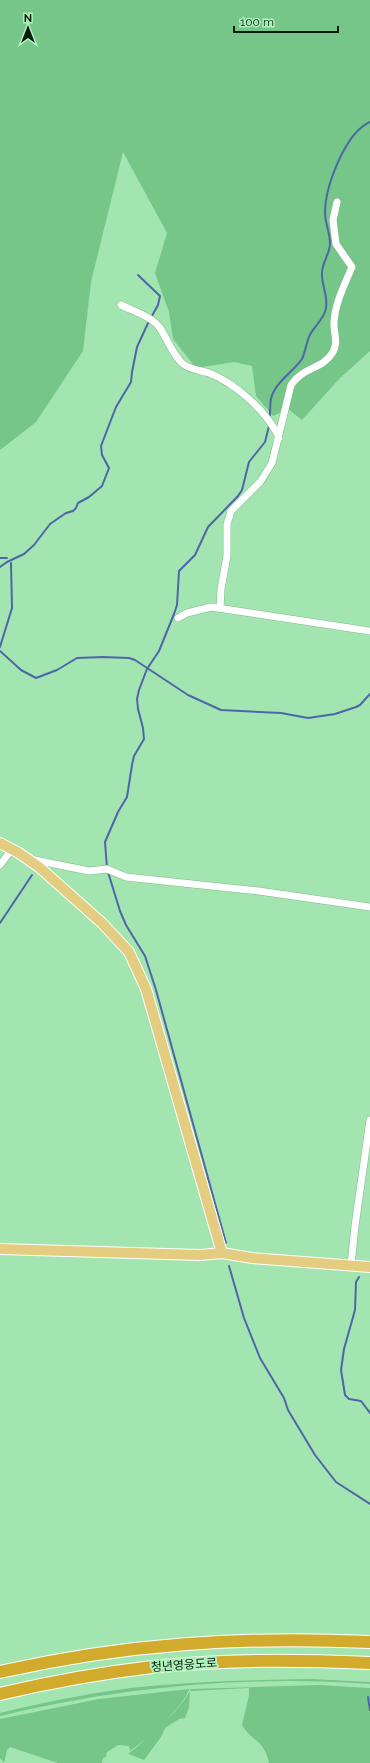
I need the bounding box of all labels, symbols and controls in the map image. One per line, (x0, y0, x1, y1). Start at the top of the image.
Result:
north arrow (8, 8, 48, 48)
scale bar (234, 8, 338, 34)
text: N (24, 12, 32, 25)
text: 100 m (240, 15, 274, 29)
street label: 청년영웅도로 (150, 1656, 218, 1674)

